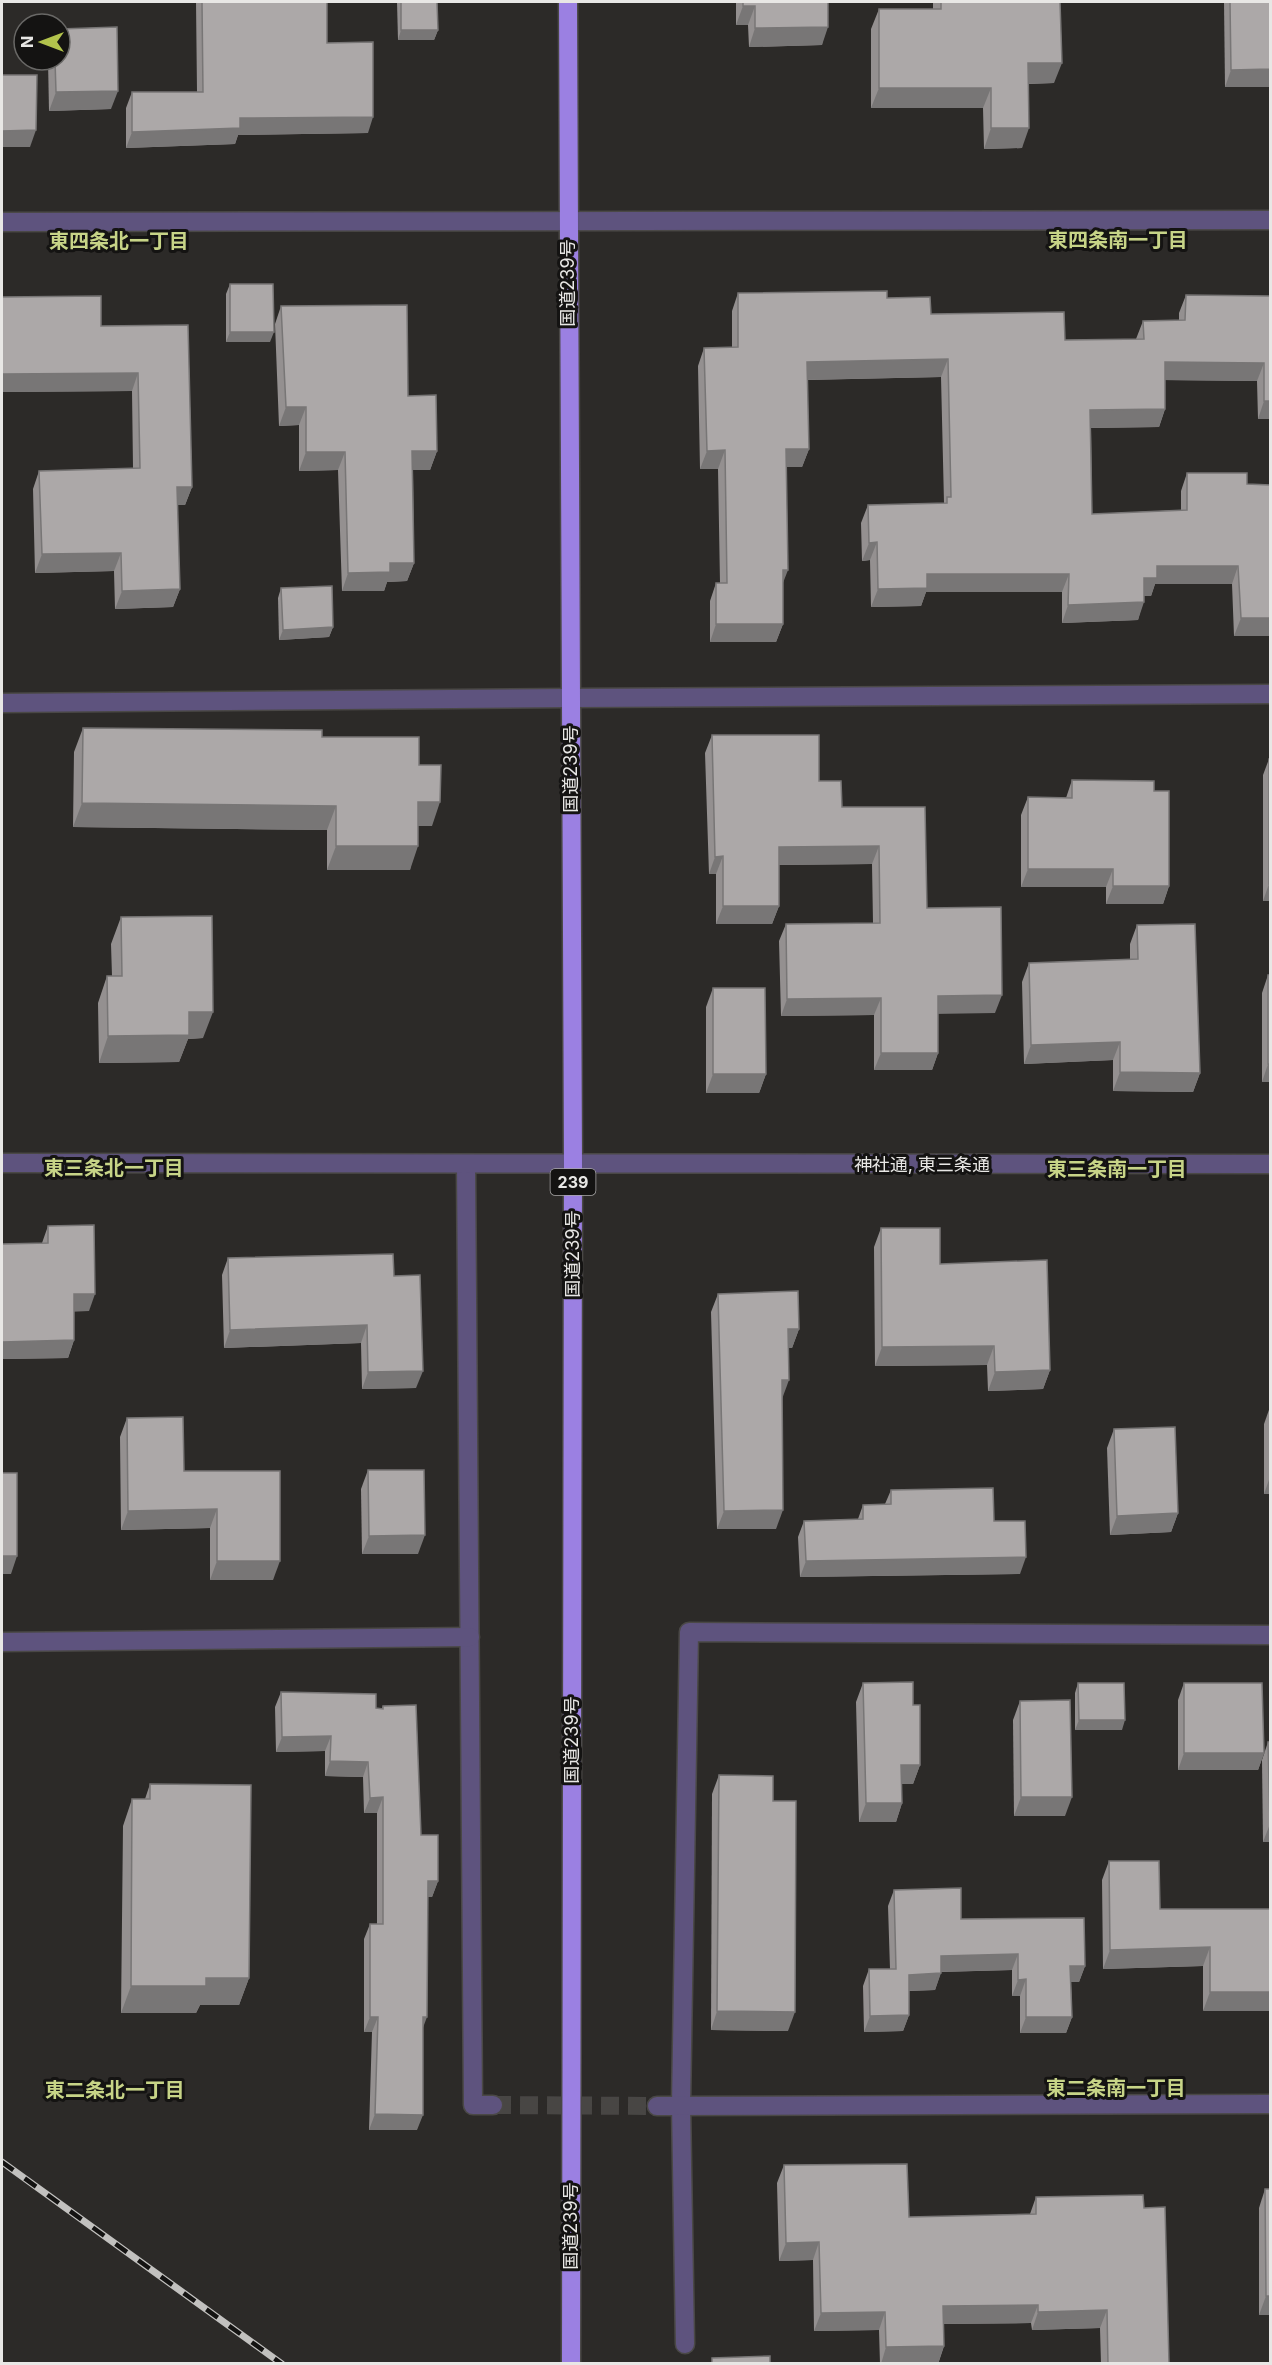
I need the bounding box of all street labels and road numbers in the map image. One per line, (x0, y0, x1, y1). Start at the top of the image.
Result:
street label: 国道239号 (557, 239, 578, 327)
street label: 国道239号 (560, 725, 581, 813)
street label: 神社通, 東三条通 (854, 1154, 990, 1175)
road number: 239 (550, 1169, 596, 1195)
street label: 国道239号 (562, 1210, 583, 1298)
street label: 国道239号 (561, 1696, 582, 1784)
street label: 国道239号 (560, 2182, 581, 2270)

